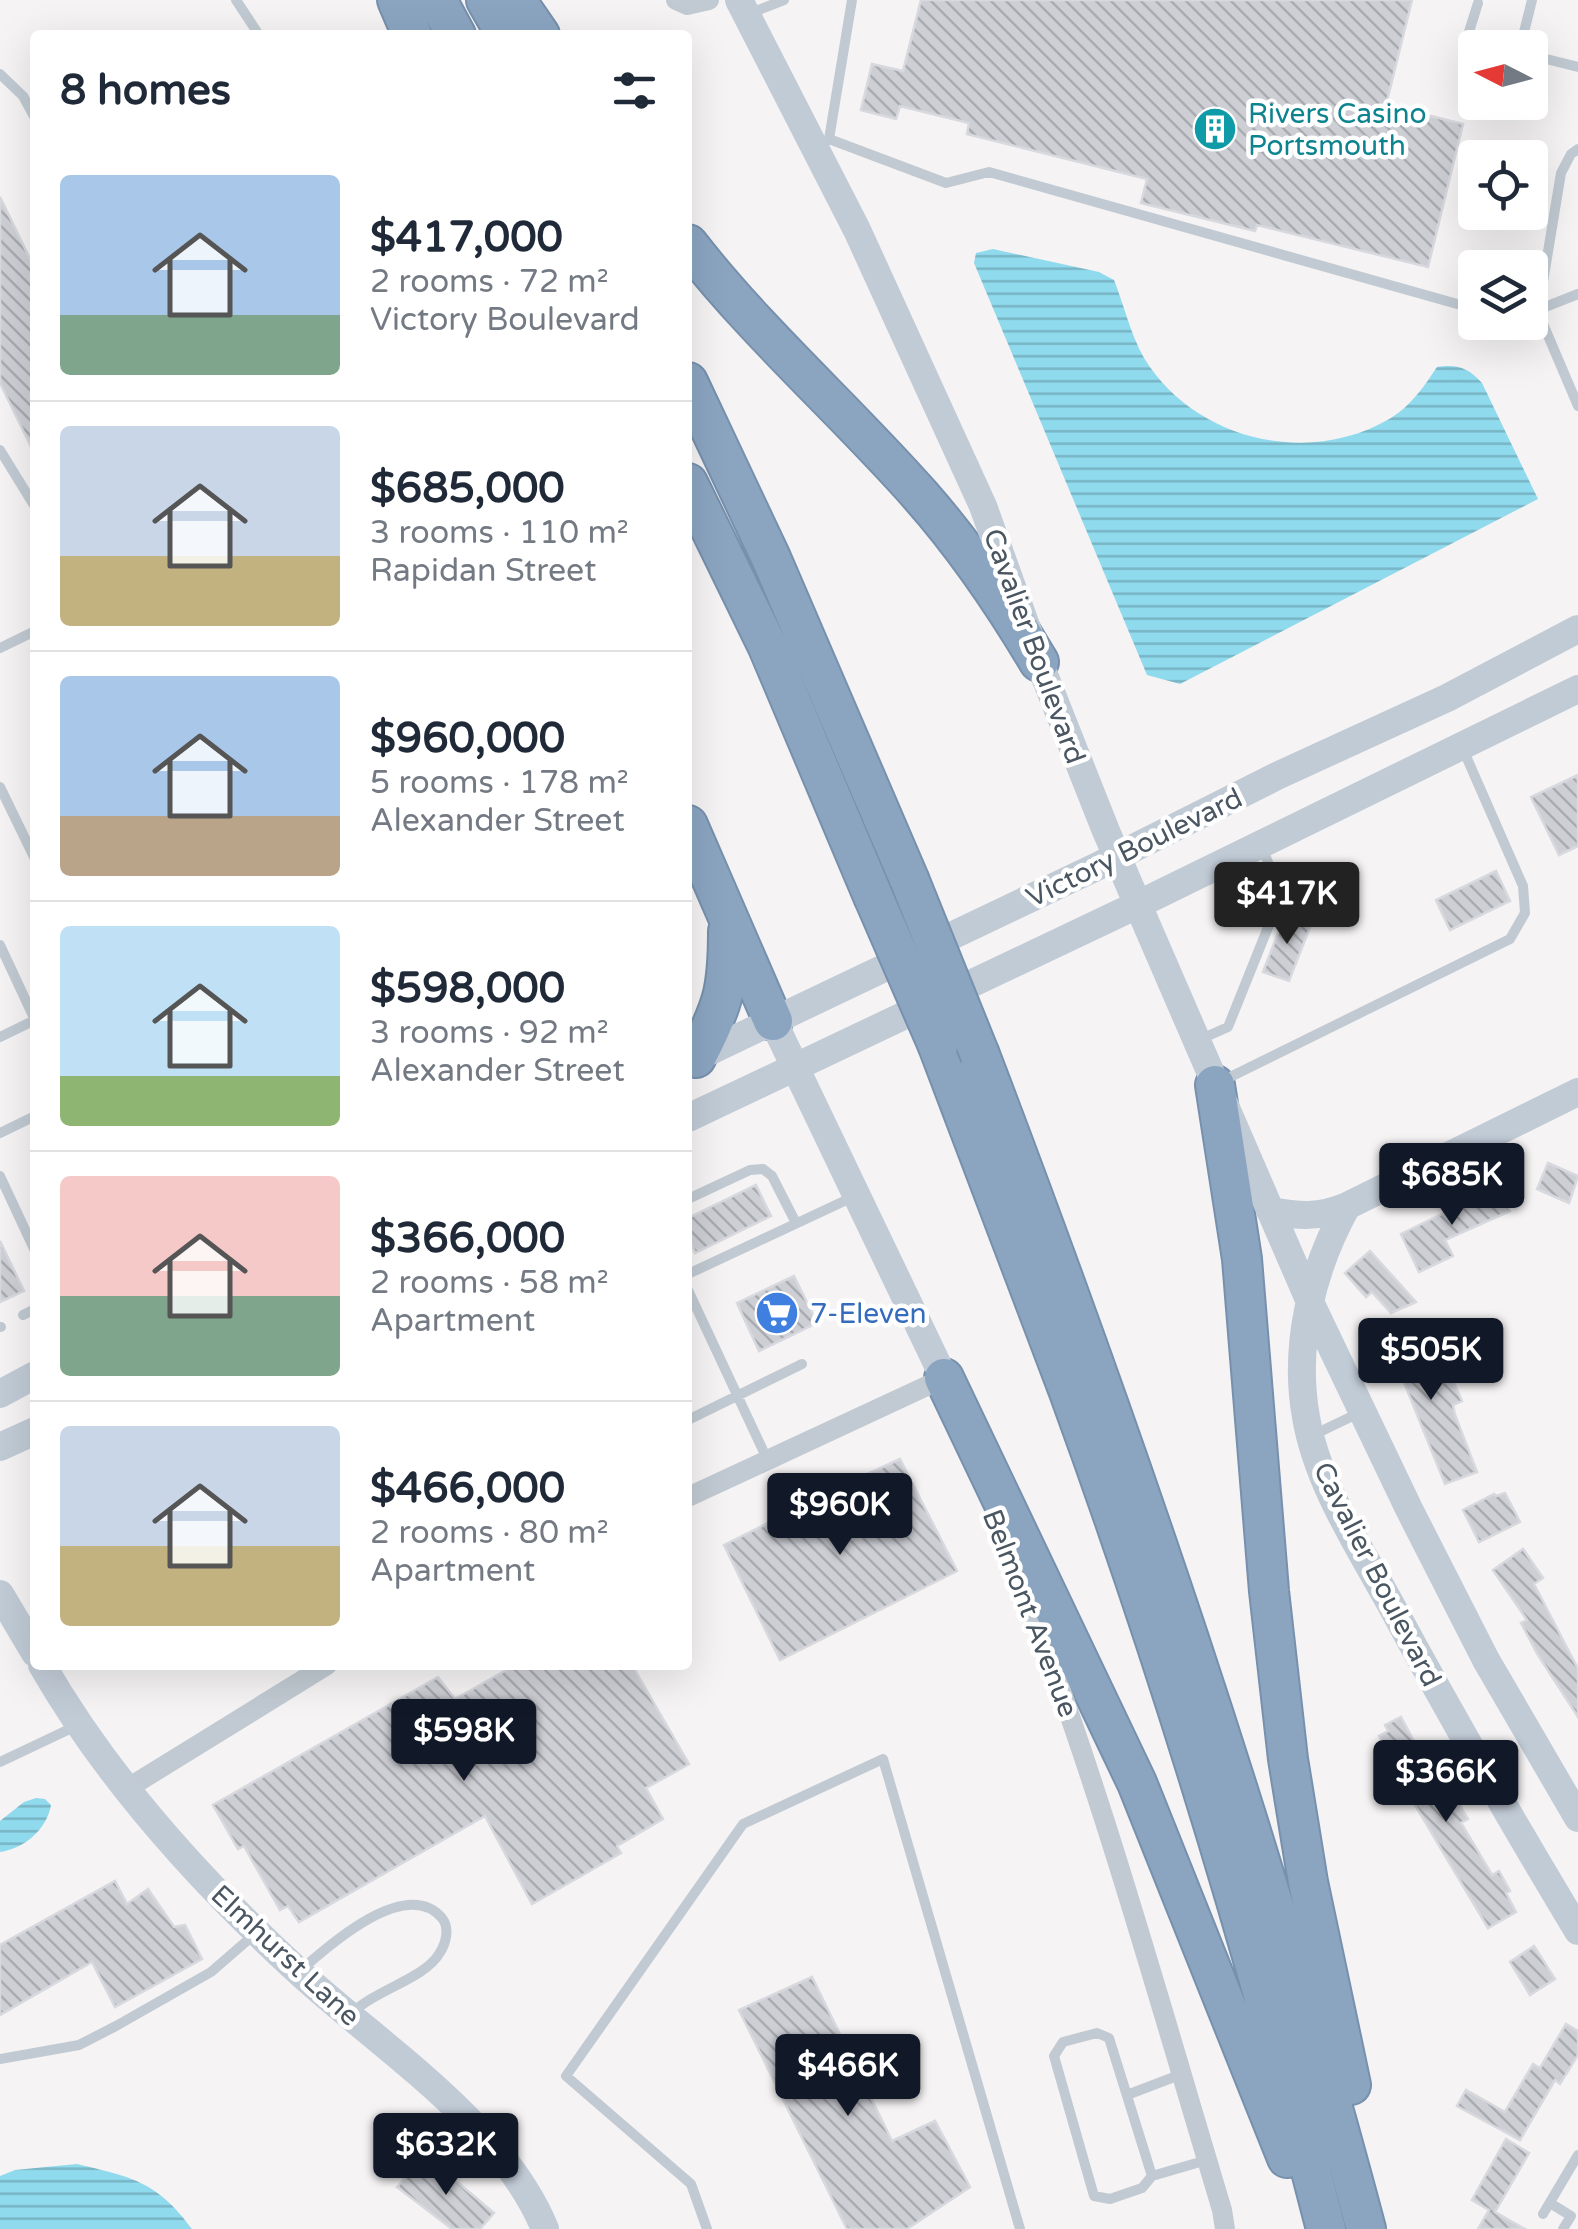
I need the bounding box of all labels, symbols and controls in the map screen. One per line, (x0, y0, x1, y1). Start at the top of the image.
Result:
north arrow (1458, 30, 1548, 120)
map controls (1458, 30, 1548, 340)
icon: filters (607, 63, 662, 118)
text: 8 homes (60, 65, 231, 116)
place label: Rivers Casino Portsmouth (1248, 97, 1427, 163)
building icon: Rivers Casino Portsmouth (1192, 106, 1238, 152)
button: locate (1458, 140, 1548, 230)
text: $417,000 (370, 212, 563, 263)
icon: home (140, 215, 260, 335)
button: layers (1458, 250, 1548, 340)
text: 2 rooms · 72 m² (370, 263, 609, 301)
text: Victory Boulevard (370, 301, 640, 339)
text: $685,000 (370, 463, 565, 514)
icon: home (140, 466, 260, 586)
text: 3 rooms · 110 m² (370, 514, 629, 552)
street label: Cavalier Boulevard (976, 524, 1092, 768)
text: Rapidan Street (370, 552, 596, 590)
text: $960,000 (370, 713, 565, 764)
icon: home (140, 716, 260, 836)
text: 5 rooms · 178 m² (370, 764, 629, 802)
street label: Victory Boulevard (1021, 781, 1248, 915)
text: Alexander Street (370, 802, 625, 840)
pin: $417K (1217, 862, 1357, 947)
text: $417K (1236, 875, 1338, 913)
text: $598,000 (370, 963, 565, 1014)
icon: home (140, 966, 260, 1086)
text: 3 rooms · 92 m² (370, 1014, 609, 1052)
text: Alexander Street (370, 1052, 625, 1090)
pin: $685K (1382, 1143, 1522, 1228)
text: $685K (1401, 1156, 1503, 1194)
text: $366,000 (370, 1213, 565, 1264)
icon: home (140, 1216, 260, 1336)
text: 2 rooms · 58 m² (370, 1264, 609, 1302)
supermarket icon: 7-Eleven (754, 1290, 800, 1336)
place label: 7-Eleven (810, 1297, 927, 1331)
text: Apartment (370, 1302, 535, 1340)
pin: $505K (1361, 1318, 1501, 1403)
text: $505K (1380, 1331, 1482, 1369)
street label: Cavalier Boulevard (1306, 1456, 1448, 1692)
text: $466,000 (370, 1463, 565, 1514)
icon: home (140, 1466, 260, 1586)
pin: $960K (770, 1473, 910, 1558)
text: $960K (789, 1486, 891, 1524)
street label: Belmont Avenue (975, 1505, 1085, 1722)
text: 2 rooms · 80 m² (370, 1514, 609, 1552)
text: Apartment (370, 1552, 535, 1590)
pin: $598K (394, 1699, 534, 1784)
text: $598K (413, 1712, 515, 1750)
pin: $366K (1376, 1740, 1516, 1825)
text: $366K (1395, 1753, 1497, 1791)
street label: Elmhurst Lane (204, 1878, 367, 2033)
pin: $466K (778, 2034, 918, 2119)
text: $466K (797, 2047, 899, 2085)
pin: $632K (376, 2113, 516, 2198)
text: $632K (395, 2126, 497, 2164)

